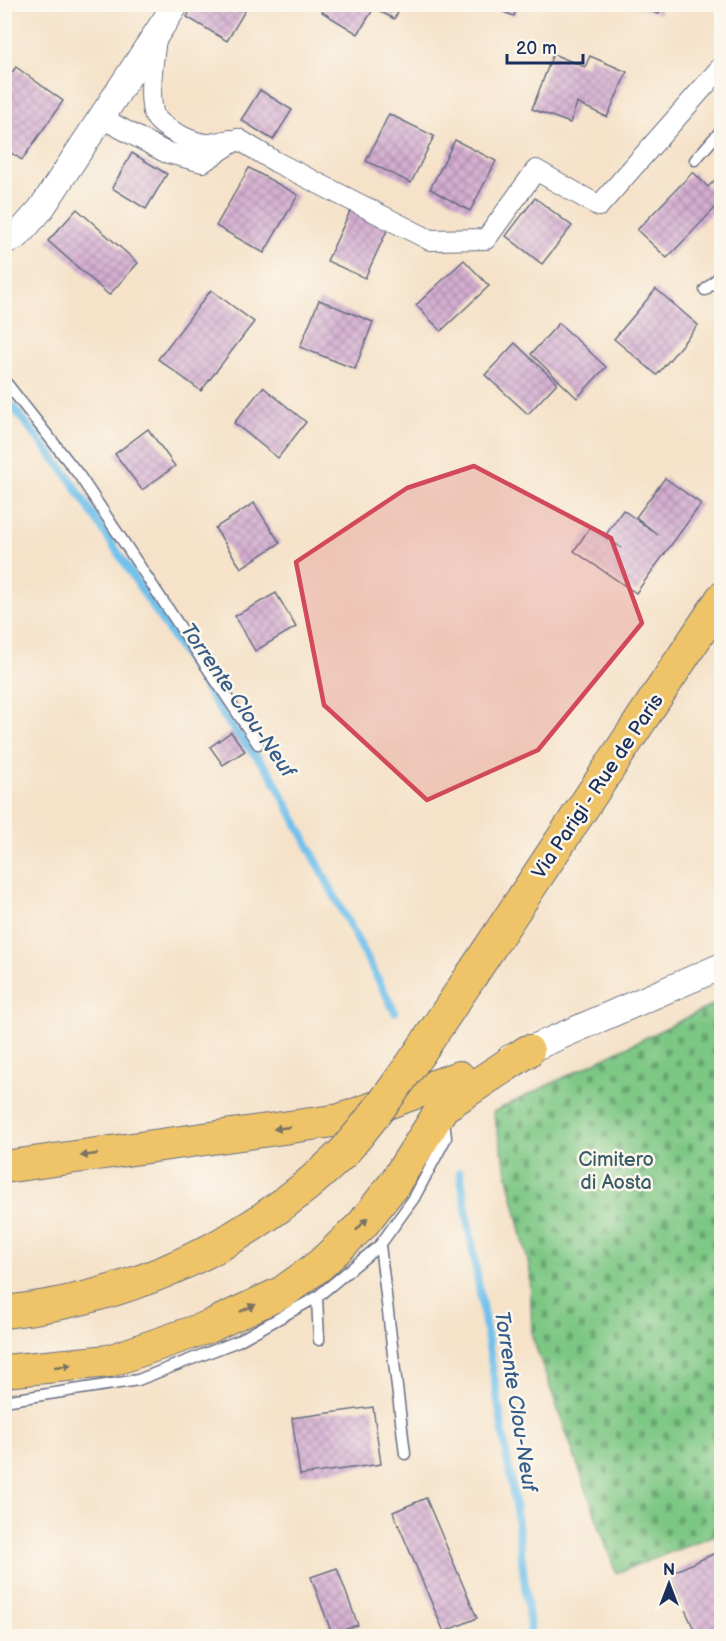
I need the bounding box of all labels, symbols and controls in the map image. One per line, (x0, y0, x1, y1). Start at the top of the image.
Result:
scale bar (507, 27, 584, 65)
text: 20 m (516, 38, 557, 59)
water label: Torrente Clou-Neuf (175, 618, 302, 784)
street label: Via Parigi - Rue de Paris (527, 690, 669, 884)
one-way arrow (273, 1123, 292, 1132)
park label: Cimitero di Aosta (578, 1148, 654, 1195)
one-way arrow (79, 1151, 98, 1160)
one-way arrow (355, 1217, 368, 1232)
one-way arrow (239, 1304, 256, 1313)
water label: Torrente Clou-Neuf (489, 1309, 543, 1496)
one-way arrow (53, 1361, 72, 1371)
north arrow (639, 1554, 699, 1614)
text: N (663, 1561, 675, 1580)

